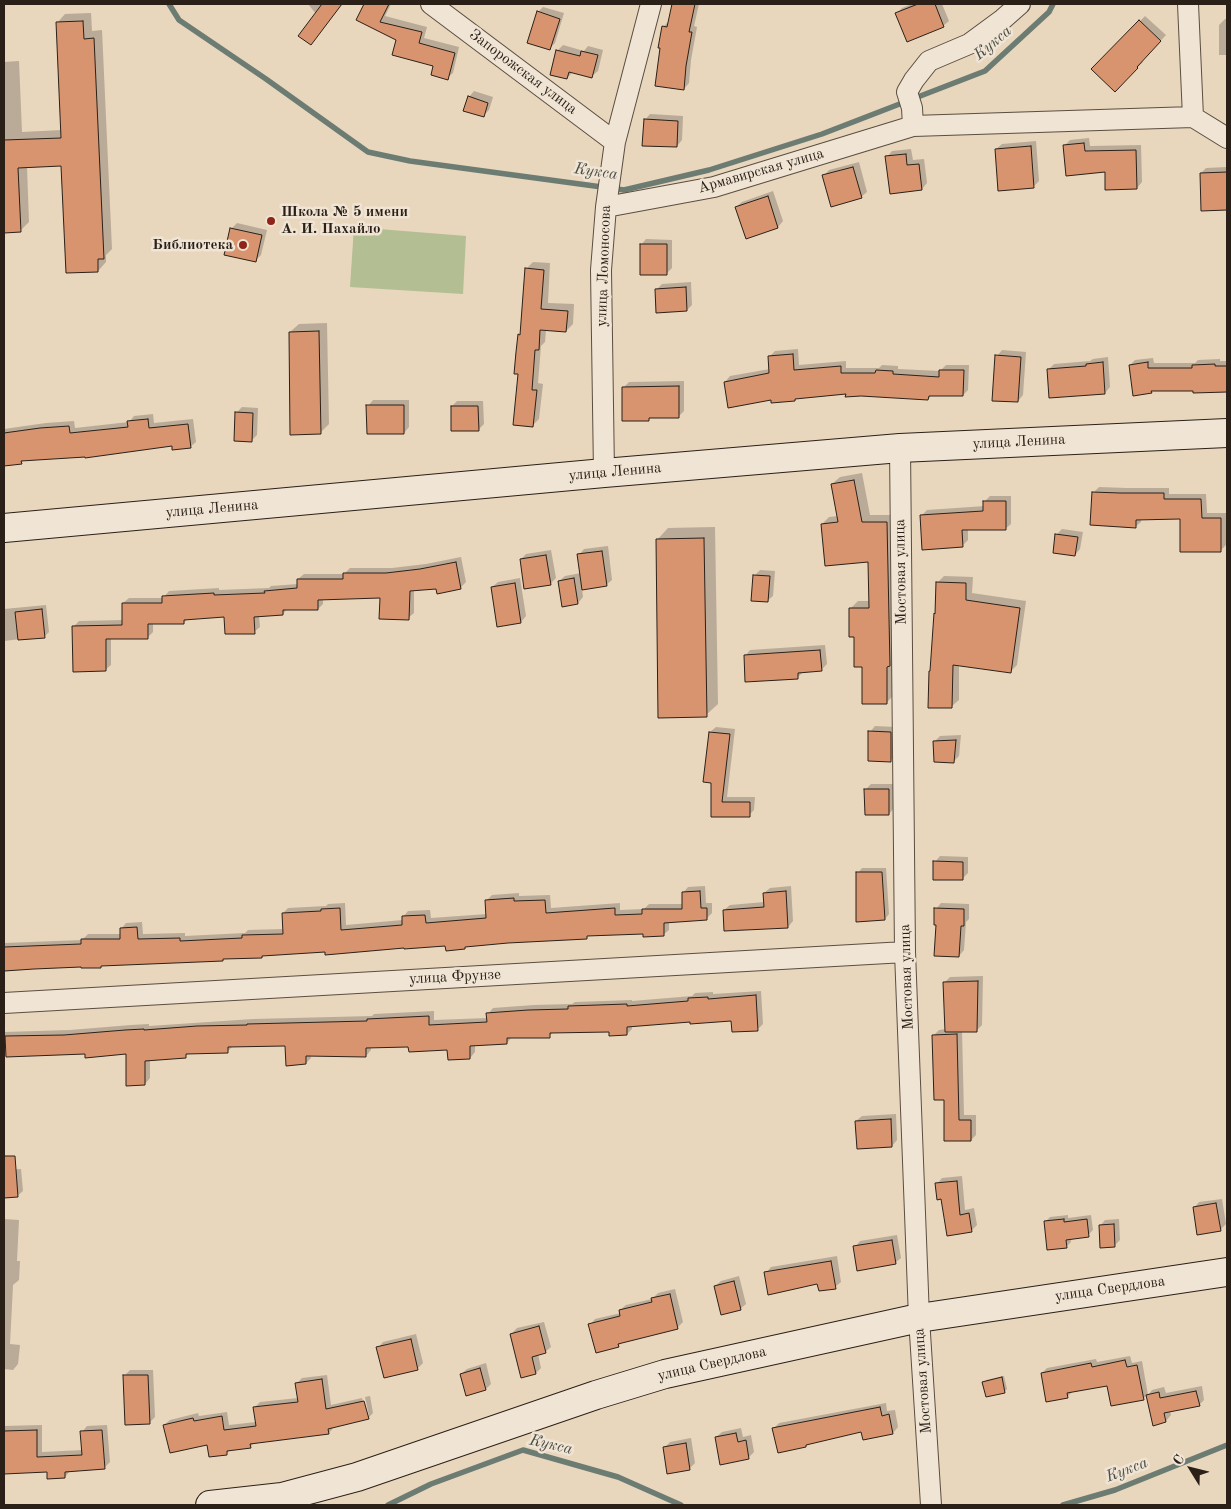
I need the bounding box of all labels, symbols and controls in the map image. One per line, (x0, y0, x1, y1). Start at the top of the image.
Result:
water label: Кукса (970, 22, 1016, 64)
street label: Запорожская улица (466, 26, 580, 118)
street label: Армавирская улица (696, 144, 826, 198)
water label: Кукса (573, 159, 619, 185)
place label: Школа № 5 имени А. И. Пахайло (281, 203, 408, 238)
street label: улица Ломоносова (593, 205, 615, 327)
marker: Школа № 5 имени А. И. Пахайло (265, 215, 277, 227)
place label: Библиотека (152, 236, 233, 254)
marker: Библиотека (237, 239, 249, 251)
street label: улица Ленина (972, 431, 1066, 453)
street label: улица Ленина (568, 459, 662, 485)
street label: улица Ленина (165, 496, 259, 522)
street label: Мостовая улица (891, 519, 911, 625)
street label: Мостовая улица (896, 924, 918, 1030)
street label: улица Фрунзе (409, 966, 501, 988)
street label: улица Свердлова (1054, 1272, 1166, 1306)
street label: Мостовая улица (910, 1327, 936, 1435)
street label: улица Свердлова (656, 1343, 768, 1385)
water label: Кукса (528, 1431, 574, 1459)
north arrow (1166, 1444, 1216, 1494)
text: С (1170, 1452, 1187, 1468)
water label: Кукса (1103, 1453, 1151, 1487)

